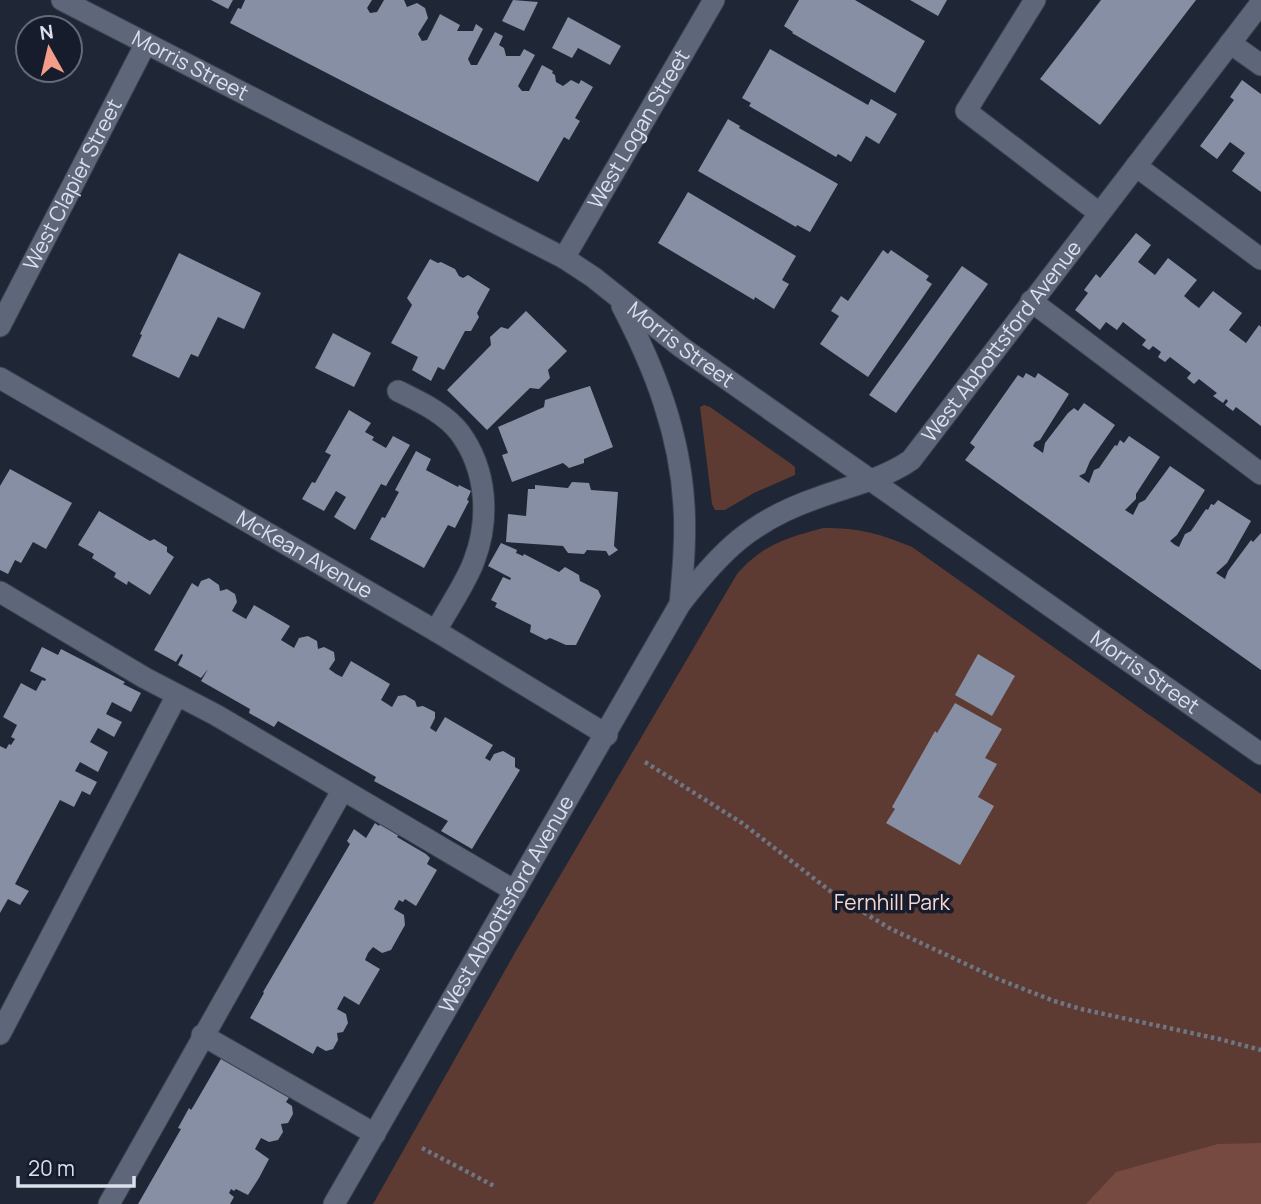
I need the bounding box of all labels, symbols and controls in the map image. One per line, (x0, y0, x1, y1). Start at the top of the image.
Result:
north arrow (14, 14, 84, 84)
text: N (38, 18, 55, 46)
street label: Morris Street (128, 23, 253, 106)
street label: West Logan Street (581, 44, 695, 214)
street label: West Clapier Street (16, 94, 128, 275)
street label: West Abbottsford Avenue (915, 234, 1087, 447)
street label: Morris Street (622, 295, 740, 393)
street label: McKean Avenue (232, 503, 378, 604)
street label: Morris Street (1085, 624, 1205, 720)
street label: West Abbottsford Avenue (432, 790, 580, 1018)
park label: Fernhill Park (834, 888, 950, 916)
scale bar (18, 1144, 133, 1188)
text: 20 m (28, 1154, 75, 1182)

